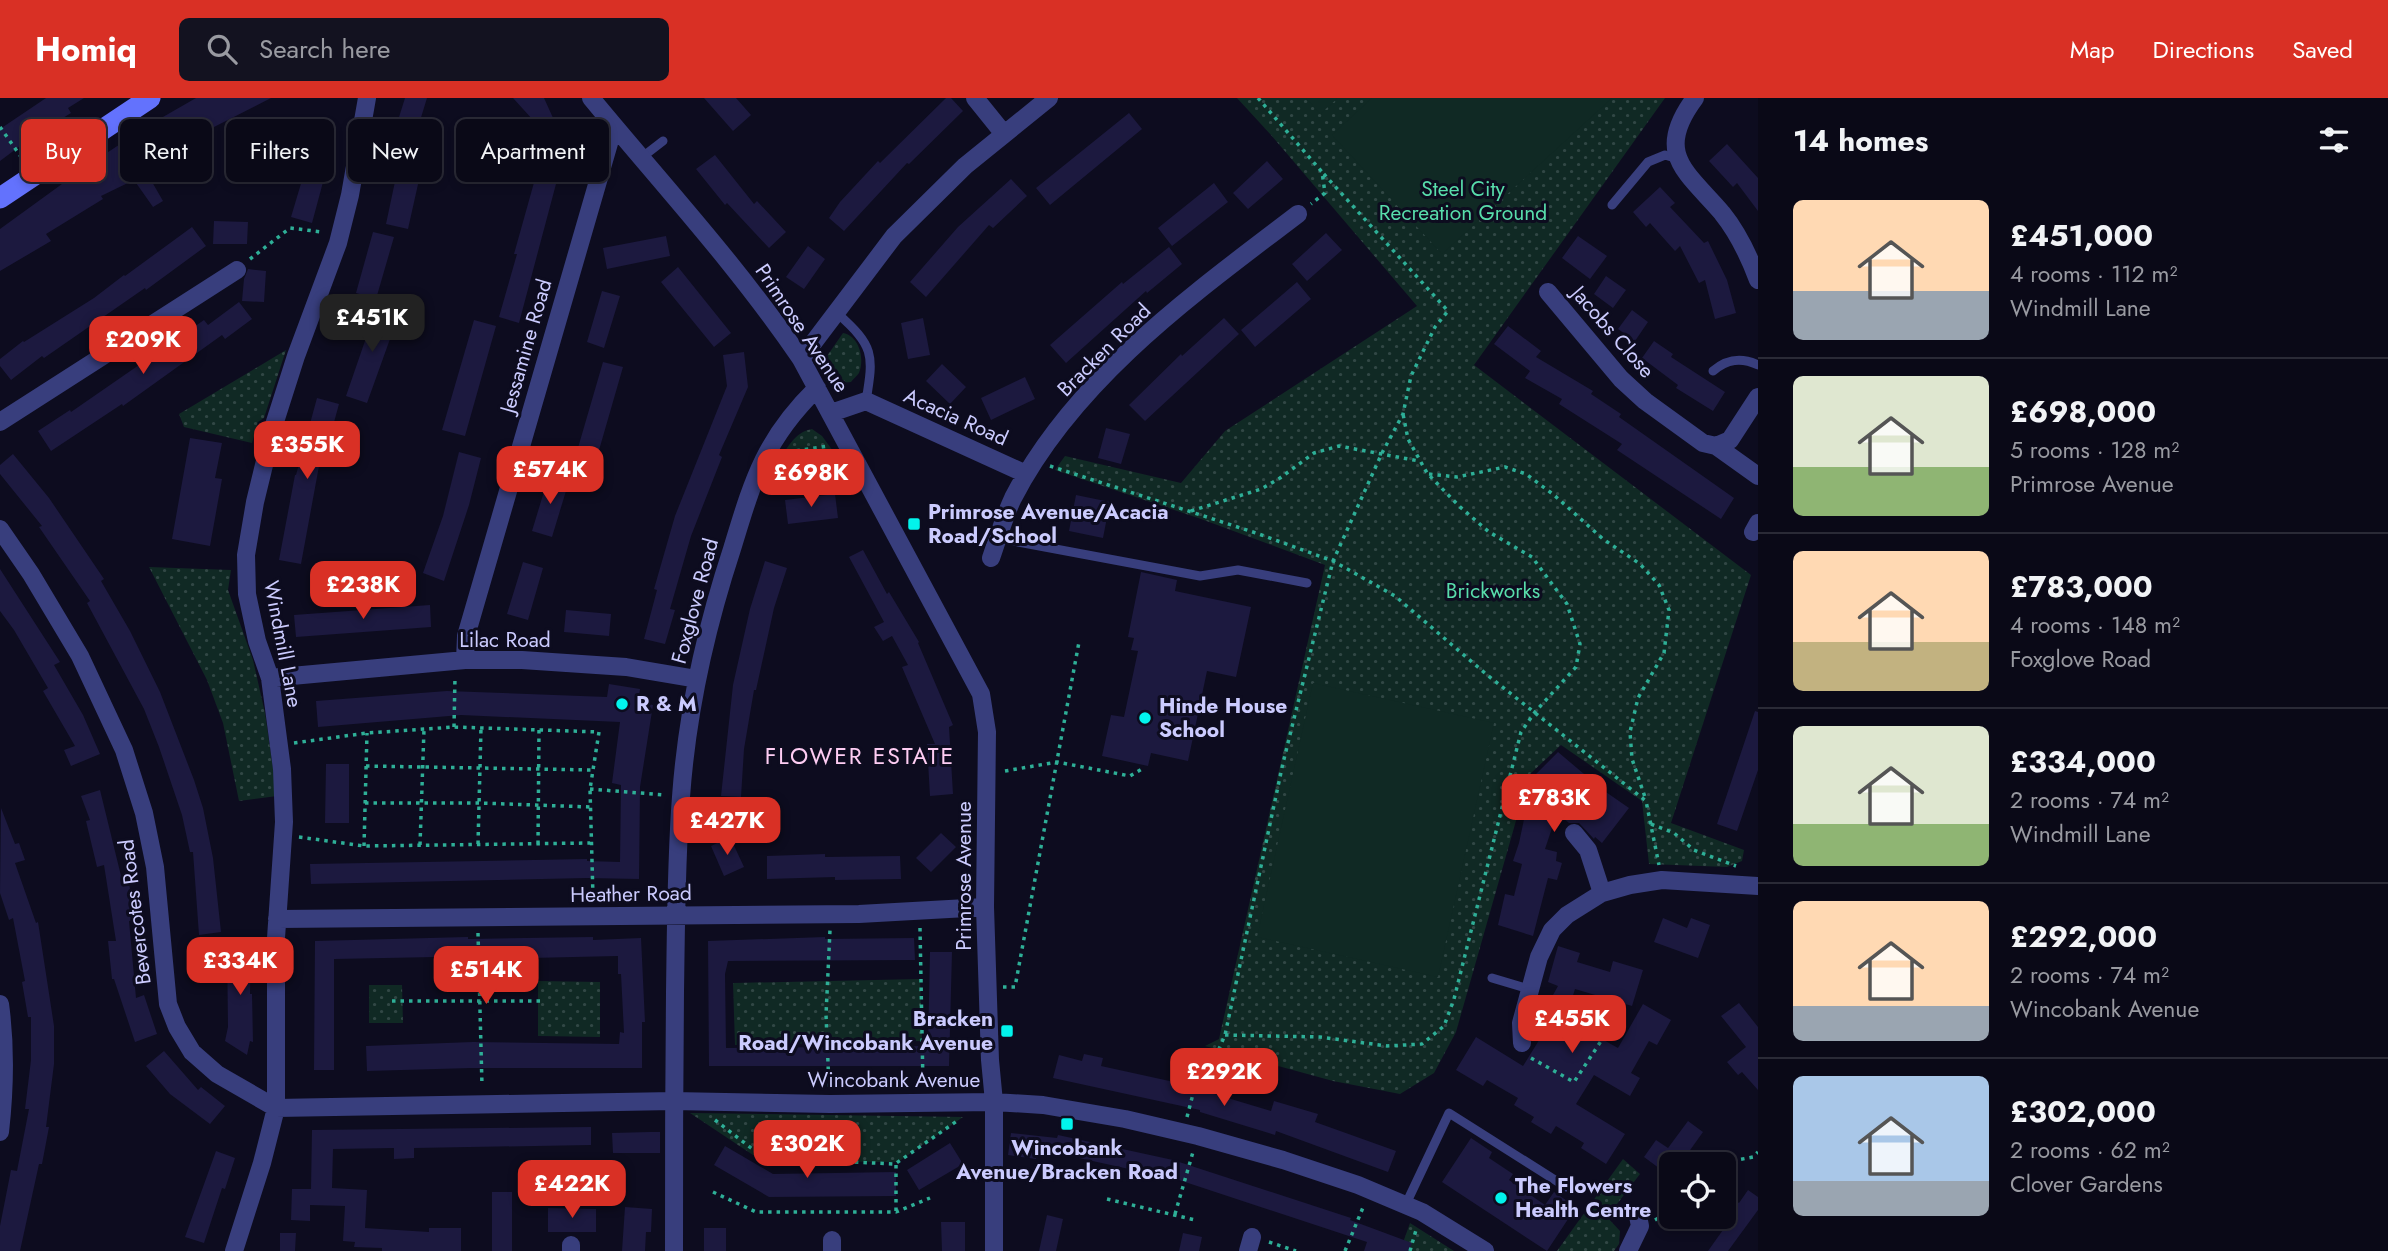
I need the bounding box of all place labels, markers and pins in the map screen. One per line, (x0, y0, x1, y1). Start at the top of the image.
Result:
pin: £451K (323, 294, 421, 354)
pin: £209K (94, 316, 192, 376)
pin: £355K (258, 422, 356, 481)
pin: £574K (501, 446, 599, 506)
pin: £698K (762, 450, 860, 509)
place label: Primrose Avenue/Acacia Road/School (928, 497, 1169, 551)
marker: Primrose Avenue/Acacia Road/School (906, 516, 922, 532)
pin: £238K (314, 561, 412, 621)
place label: R & M (636, 689, 697, 719)
place label: Hinde House School (1159, 691, 1287, 745)
marker: R & M (614, 696, 630, 712)
marker: Hinde House School (1137, 710, 1153, 726)
pin: £783K (1505, 774, 1603, 834)
pin: £427K (678, 798, 776, 857)
pin: £334K (191, 937, 289, 997)
pin: £514K (437, 946, 535, 1006)
pin: £455K (1523, 996, 1621, 1055)
place label: Bracken Road/Wincobank Avenue (738, 1004, 993, 1058)
marker: Bracken Road/Wincobank Avenue (999, 1023, 1015, 1039)
pin: £292K (1175, 1048, 1273, 1108)
marker: Wincobank Avenue/Bracken Road (1059, 1116, 1075, 1132)
pin: £302K (758, 1121, 856, 1180)
place label: Wincobank Avenue/Bracken Road (955, 1133, 1178, 1187)
pin: £422K (523, 1160, 621, 1220)
place label: The Flowers Health Centre (1515, 1171, 1651, 1225)
marker: The Flowers Health Centre (1493, 1190, 1509, 1206)

